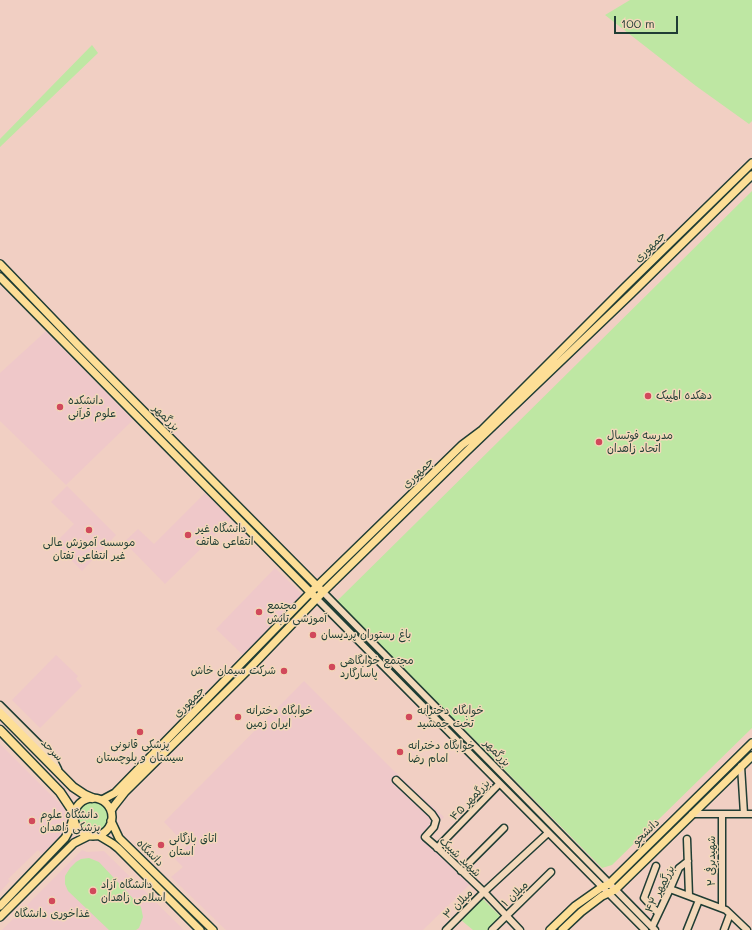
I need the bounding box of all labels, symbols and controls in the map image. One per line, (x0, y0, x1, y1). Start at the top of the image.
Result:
scale bar (616, 8, 680, 34)
text: 100 m (621, 15, 655, 31)
street label: جمهوری (632, 229, 668, 265)
place label: دهکده المپیک (656, 389, 712, 403)
marker: دهکده المپیک (643, 391, 653, 401)
place label: دانشکده علوم قرآنی (68, 394, 116, 420)
marker: دانشکده علوم قرآنی (55, 402, 65, 412)
street label: بزرگمهر (150, 402, 182, 434)
place label: مدرسه فوتسال اتحاد زاهدان (607, 429, 673, 455)
marker: مدرسه فوتسال اتحاد زاهدان (594, 437, 604, 447)
street label: جمهوری (400, 455, 436, 491)
place label: دانشگاه غیر انتفاعی هاتف (196, 522, 253, 548)
marker: موسسه آموزش عالی غیر انتفاعی تفتان (84, 525, 94, 535)
marker: دانشگاه غیر انتفاعی هاتف (183, 530, 193, 540)
place label: موسسه آموزش عالی غیر انتفاعی تفتان (43, 536, 135, 562)
place label: مجتمع آموزشی تابش (267, 599, 327, 625)
marker: مجتمع آموزشی تابش (254, 607, 264, 617)
place label: باغ رستوران پردیسان (321, 628, 411, 642)
marker: باغ رستوران پردیسان (308, 630, 318, 640)
place label: مجتمع خوابگاهی پاسارگارد (340, 654, 414, 680)
marker: مجتمع خوابگاهی پاسارگارد (327, 662, 337, 672)
place label: شرکت سیمان خاش (191, 664, 276, 678)
marker: شرکت سیمان خاش (279, 666, 289, 676)
street label: جمهوری (171, 684, 207, 720)
place label: خوابگاه دخترانه ایران زمین (246, 704, 313, 730)
place label: خوابگاه دخترانه تخت جمشید (417, 704, 484, 730)
marker: خوابگاه دخترانه ایران زمین (233, 712, 243, 722)
marker: خوابگاه دخترانه تخت جمشید (404, 712, 414, 722)
marker: پزشکی قانونی سیستان و بلوچستان (135, 727, 145, 737)
street label: سرحد (38, 736, 66, 764)
street label: بزرگمهر (481, 737, 513, 769)
place label: پزشکی قانونی سیستان و بلوچستان (96, 738, 184, 764)
place label: خوابگاه دخترانه امام رضا (408, 739, 475, 765)
marker: خوابگاه دخترانه امام رضا (395, 747, 405, 757)
street label: بزرگمهر ۴۵ (447, 777, 493, 823)
place label: دانشگاه علوم پزشکی زاهدان (40, 808, 100, 834)
marker: دانشگاه علوم پزشکی زاهدان (27, 816, 37, 826)
street label: دانشجو (630, 816, 662, 848)
place label: اتاق بازگانی استان (169, 832, 217, 858)
street label: شهید شیبک (436, 834, 484, 880)
street label: شهیدبرفی ۲ (705, 836, 719, 886)
street label: دانشگاه (134, 837, 166, 869)
marker: اتاق بازگانی استان (156, 840, 166, 850)
street label: بزرگمهر ۴۲ (642, 863, 678, 915)
place label: دانشگاه آزاد اسلامی زاهدان (101, 878, 165, 904)
street label: میلان ۱ (499, 878, 531, 910)
marker: دانشگاه آزاد اسلامی زاهدان (88, 886, 98, 896)
street label: میلان ۳ (441, 887, 475, 921)
marker: غذاخوری دانشگاه (47, 896, 57, 906)
place label: غذاخوری دانشگاه (14, 907, 90, 921)

